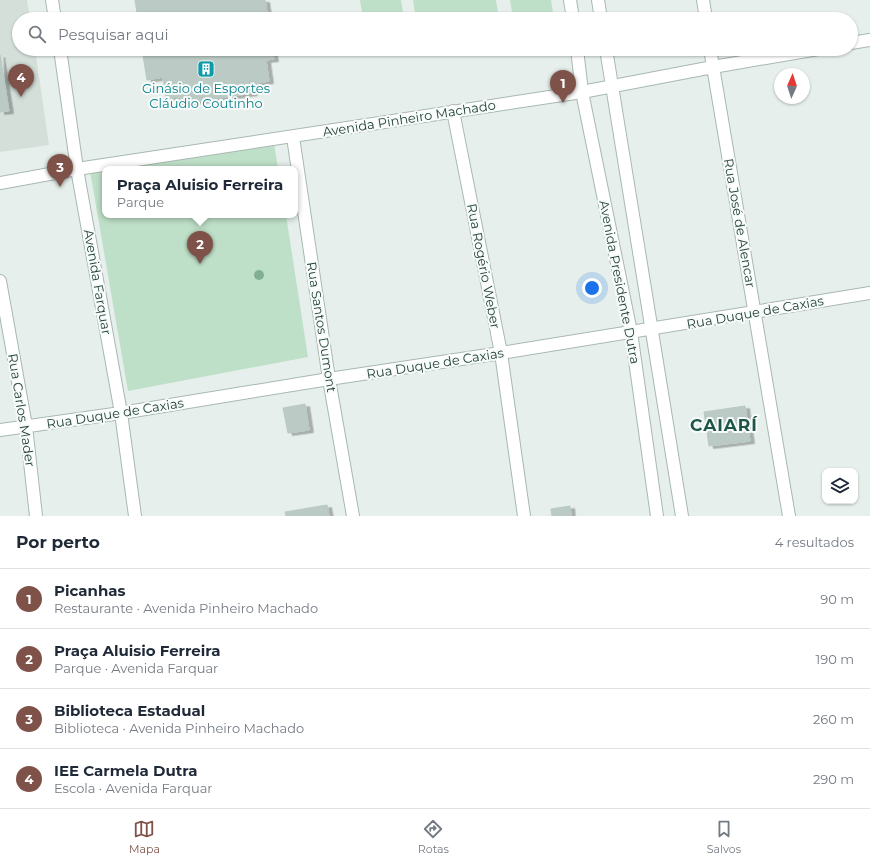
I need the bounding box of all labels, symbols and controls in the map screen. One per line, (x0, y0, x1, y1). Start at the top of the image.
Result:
search box (12, 12, 858, 56)
icon: search (26, 23, 48, 45)
text: Pesquisar aqui (58, 25, 169, 44)
building icon: Ginásio de Esportes Cláudio Coutinho (196, 59, 216, 79)
pin: 4 (8, 64, 34, 97)
north arrow (774, 68, 810, 104)
pin: 1 (550, 70, 576, 103)
place label: Ginásio de Esportes Cláudio Coutinho (142, 80, 270, 111)
street label: Avenida Pinheiro Machado (321, 96, 497, 140)
pin: 3 (47, 154, 73, 187)
street label: Rua José de Alencar (721, 157, 759, 289)
popup (102, 166, 298, 218)
text: Praça Aluisio Ferreira (117, 175, 283, 194)
text: Parque (117, 194, 164, 210)
street label: Avenida Presidente Dutra (596, 199, 644, 365)
street label: Rua Rogério Weber (464, 202, 504, 330)
street label: Avenida Farquar (81, 228, 115, 336)
pin: 2 (187, 231, 213, 264)
street label: Rua Santos Dumont (304, 261, 340, 393)
your location (582, 278, 602, 298)
street label: Rua Duque de Caxias (685, 292, 825, 332)
street label: Rua Duque de Caxias (365, 344, 505, 382)
street label: Rua Carlos Mader (5, 352, 39, 468)
street label: Rua Duque de Caxias (45, 394, 185, 432)
district label: CAIARÍ (690, 415, 758, 435)
map controls (822, 468, 858, 504)
button: layers (822, 468, 858, 504)
text: Por perto (16, 532, 100, 552)
text: 4 resultados (775, 534, 854, 550)
text: Picanhas (54, 581, 126, 600)
text: 1 (26, 591, 32, 607)
text: 90 m (820, 591, 854, 607)
text: Restaurante · Avenida Pinheiro Machado (54, 600, 318, 616)
text: Praça Aluisio Ferreira (54, 641, 220, 660)
text: 2 (25, 651, 33, 667)
text: 190 m (816, 651, 854, 667)
text: Parque · Avenida Farquar (54, 660, 218, 676)
text: Biblioteca Estadual (54, 701, 205, 720)
text: 3 (25, 711, 33, 727)
text: 260 m (813, 711, 854, 727)
text: Biblioteca · Avenida Pinheiro Machado (54, 720, 304, 736)
text: IEE Carmela Dutra (54, 761, 197, 780)
text: 4 (25, 771, 33, 787)
text: 290 m (813, 771, 854, 787)
text: Escola · Avenida Farquar (54, 780, 213, 796)
tab: Mapa (129, 818, 160, 856)
tab: Rotas (418, 818, 449, 856)
tab: Salvos (707, 818, 741, 856)

